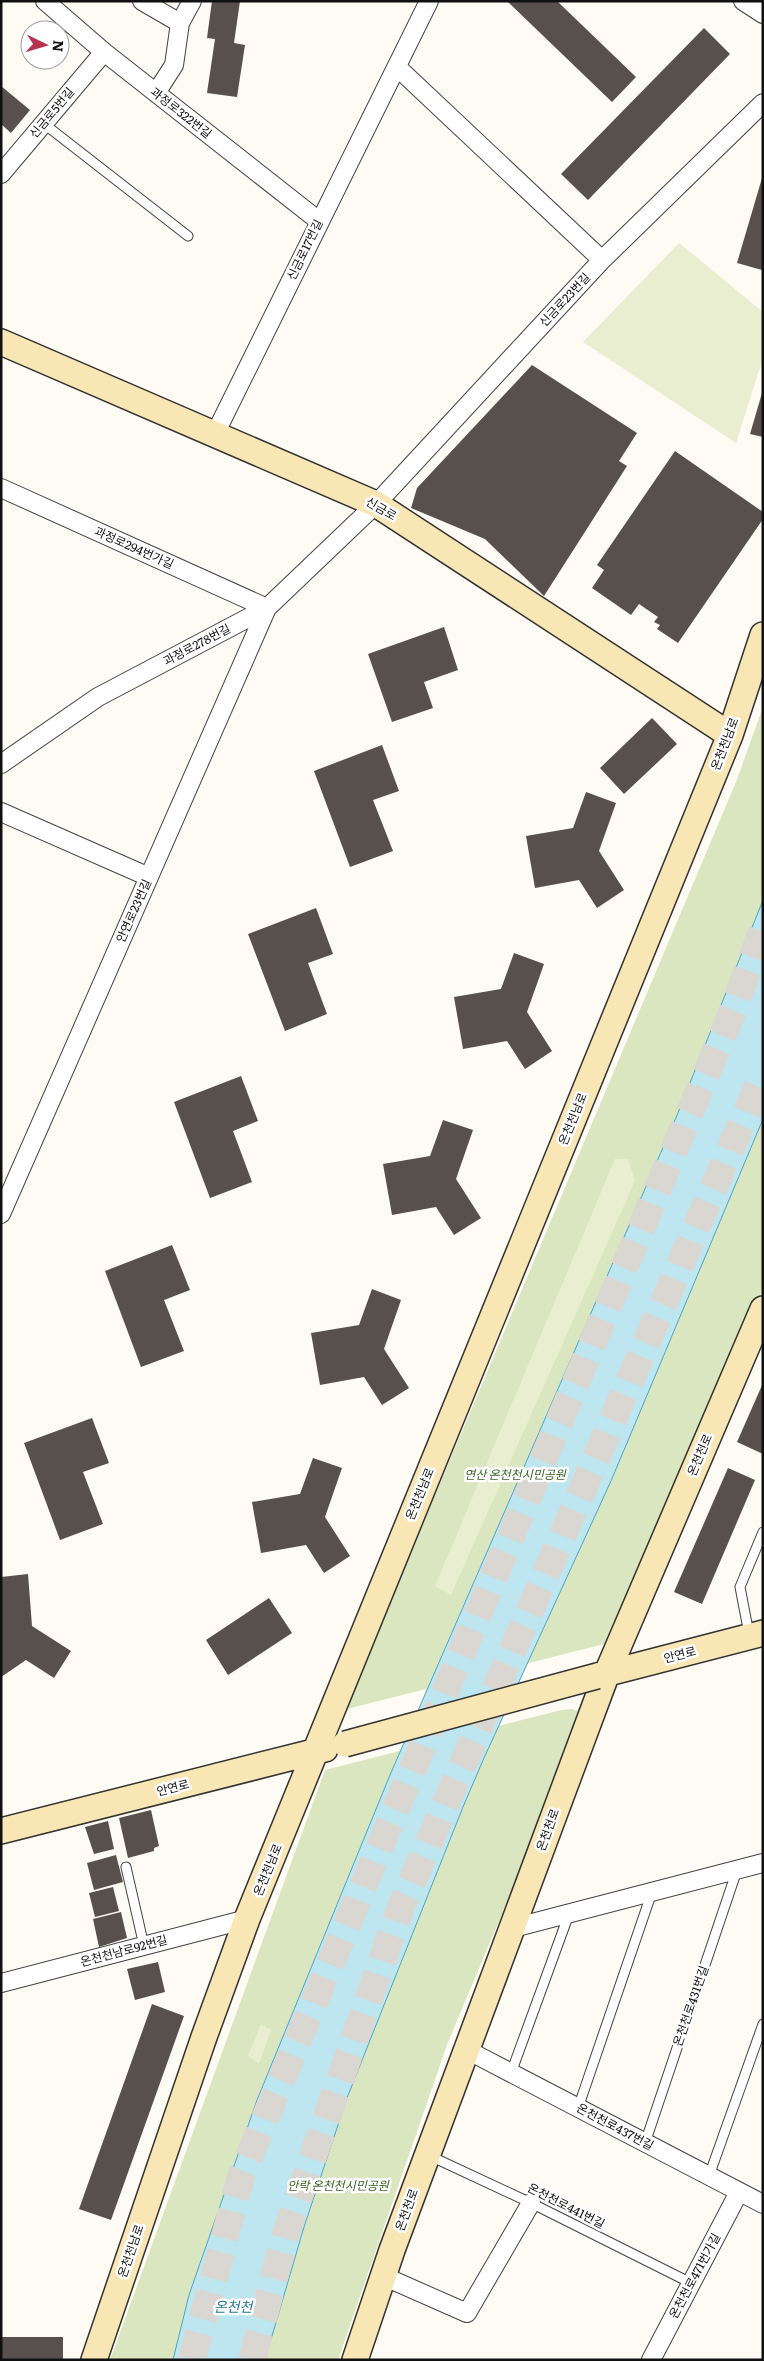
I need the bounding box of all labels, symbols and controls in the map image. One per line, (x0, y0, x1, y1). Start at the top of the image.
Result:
north arrow (20, 20, 70, 70)
text: N (48, 39, 69, 53)
street label: 과정로322번길 (147, 82, 216, 142)
street label: 신금로5번길 (25, 83, 78, 142)
street label: 신금로17번길 (282, 216, 327, 283)
street label: 신금로23번길 (535, 268, 594, 330)
street label: 신금로 (363, 492, 400, 524)
street label: 과정로294번가길 (92, 522, 177, 573)
street label: 과정로278번길 (160, 619, 233, 669)
street label: 온천천남로 (706, 715, 742, 773)
street label: 안연로23번길 (111, 876, 155, 945)
street label: 온천천남로 (553, 1090, 591, 1148)
street label: 온천천로 (682, 1431, 716, 1478)
street label: 온천천남로 (400, 1465, 438, 1523)
park label: 연산 온천천시민공원 (464, 1465, 567, 1483)
street label: 안연로 (662, 1641, 698, 1667)
street label: 안연로 (155, 1774, 191, 1800)
street label: 온천천로 (531, 1806, 563, 1853)
street label: 온천천남로 (248, 1841, 286, 1899)
street label: 온천천남로92번길 (78, 1930, 169, 1970)
street label: 온천천로431번길 (668, 1963, 712, 2048)
street label: 온천천로437번길 (574, 2098, 657, 2154)
park label: 안락 온천천시민공원 (287, 2176, 390, 2194)
street label: 온천천로441번길 (525, 2178, 608, 2232)
street label: 온천천로 (390, 2186, 422, 2233)
street label: 온천천남로 (113, 2222, 148, 2280)
street label: 온천천로471번가길 (664, 2230, 724, 2321)
water label: 온천천 (214, 2296, 253, 2316)

